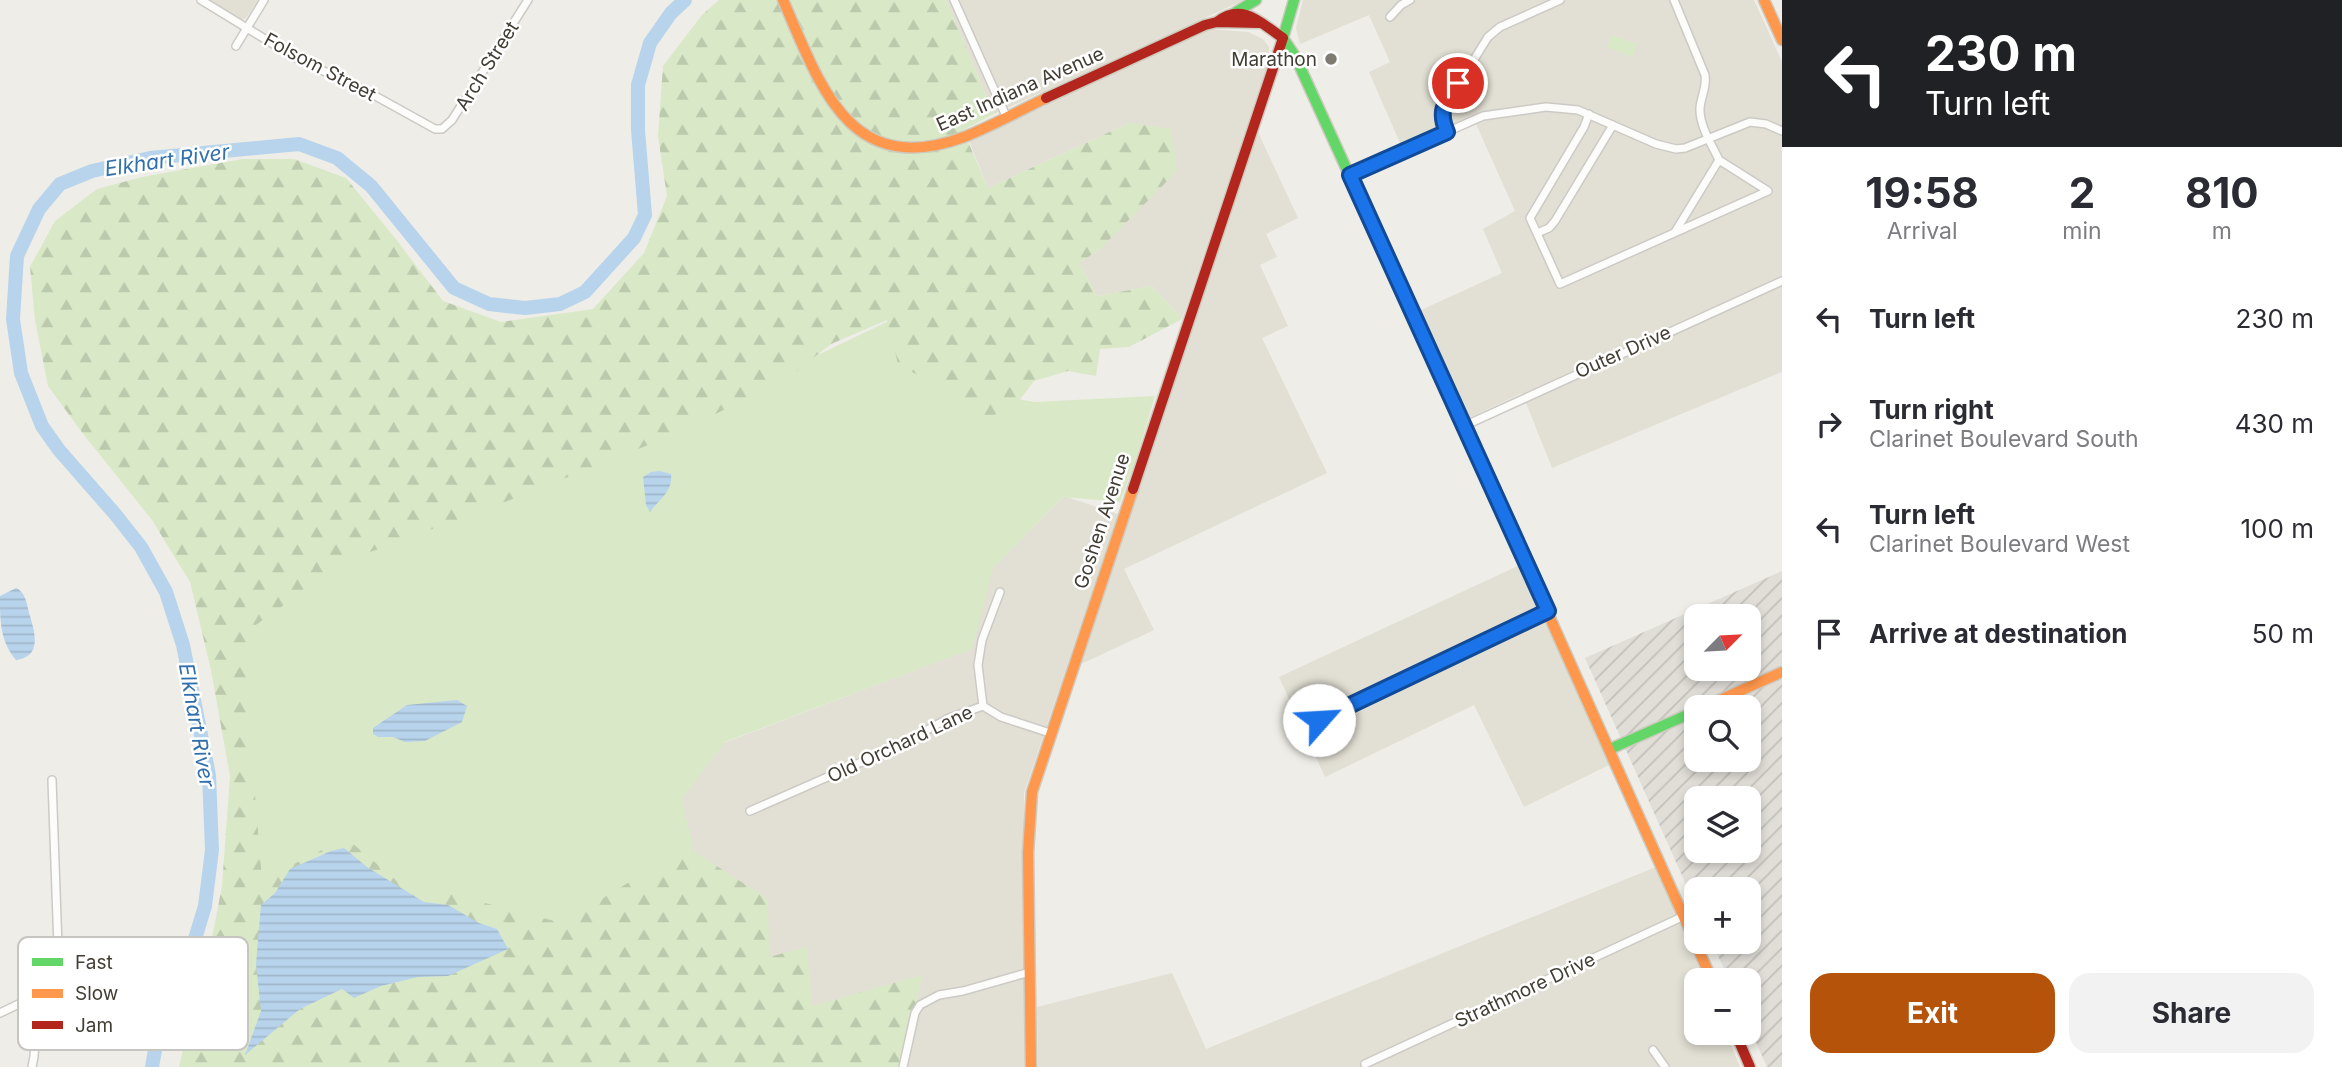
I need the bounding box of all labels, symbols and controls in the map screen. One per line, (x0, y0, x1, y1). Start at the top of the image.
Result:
street label: Arch Street (450, 17, 524, 115)
text: 230 m (1925, 24, 2077, 83)
street label: Folsom Street (260, 28, 380, 106)
icon: left (1810, 28, 1901, 119)
street label: East Indiana Avenue (933, 42, 1107, 136)
place label: Marathon (1231, 48, 1317, 71)
marker: Marathon (1323, 51, 1339, 67)
pin (1428, 53, 1488, 113)
icon: arrive (1439, 64, 1477, 102)
text: Turn left (1925, 84, 2050, 123)
water label: Elkhart River (103, 139, 232, 181)
text: 19:58 (1865, 167, 1979, 218)
text: 2 (2069, 167, 2095, 218)
text: 810 (2185, 167, 2259, 218)
text: Arrival (1887, 217, 1958, 245)
text: min (2062, 217, 2102, 245)
text: m (2212, 217, 2232, 245)
icon: left (1810, 300, 1848, 338)
text: Turn left (1869, 303, 1975, 334)
text: 230 m (2236, 303, 2314, 334)
street label: Outer Drive (1571, 321, 1675, 383)
text: Turn right (1869, 394, 1994, 425)
icon: right (1810, 405, 1848, 443)
text: 430 m (2235, 408, 2314, 439)
text: Clarinet Boulevard South (1869, 425, 2139, 453)
street label: Goshen Avenue (1069, 450, 1135, 592)
text: Turn left (1869, 499, 1975, 530)
icon: left (1810, 510, 1848, 548)
text: 100 m (2241, 513, 2314, 544)
text: Clarinet Boulevard West (1869, 530, 2130, 558)
north arrow (1684, 604, 1760, 681)
map controls (1684, 604, 1761, 1045)
icon: arrive (1810, 615, 1848, 653)
text: Arrive at destination (1869, 618, 2128, 649)
text: 50 m (2252, 618, 2314, 649)
water label: Elkhart River (174, 661, 220, 790)
position arrow (1282, 683, 1356, 757)
button: search (1684, 695, 1761, 772)
street label: Old Orchard Lane (824, 700, 976, 788)
button: layers (1684, 786, 1761, 863)
button: + (1684, 877, 1761, 954)
legend (18, 937, 248, 1050)
street label: Strathmore Drive (1451, 947, 1599, 1033)
text: Fast (75, 951, 113, 974)
button: − (1684, 968, 1761, 1045)
button: Exit (1810, 973, 2055, 1053)
button: Share (2069, 973, 2314, 1053)
text: Slow (75, 982, 118, 1005)
text: Jam (75, 1014, 113, 1037)

